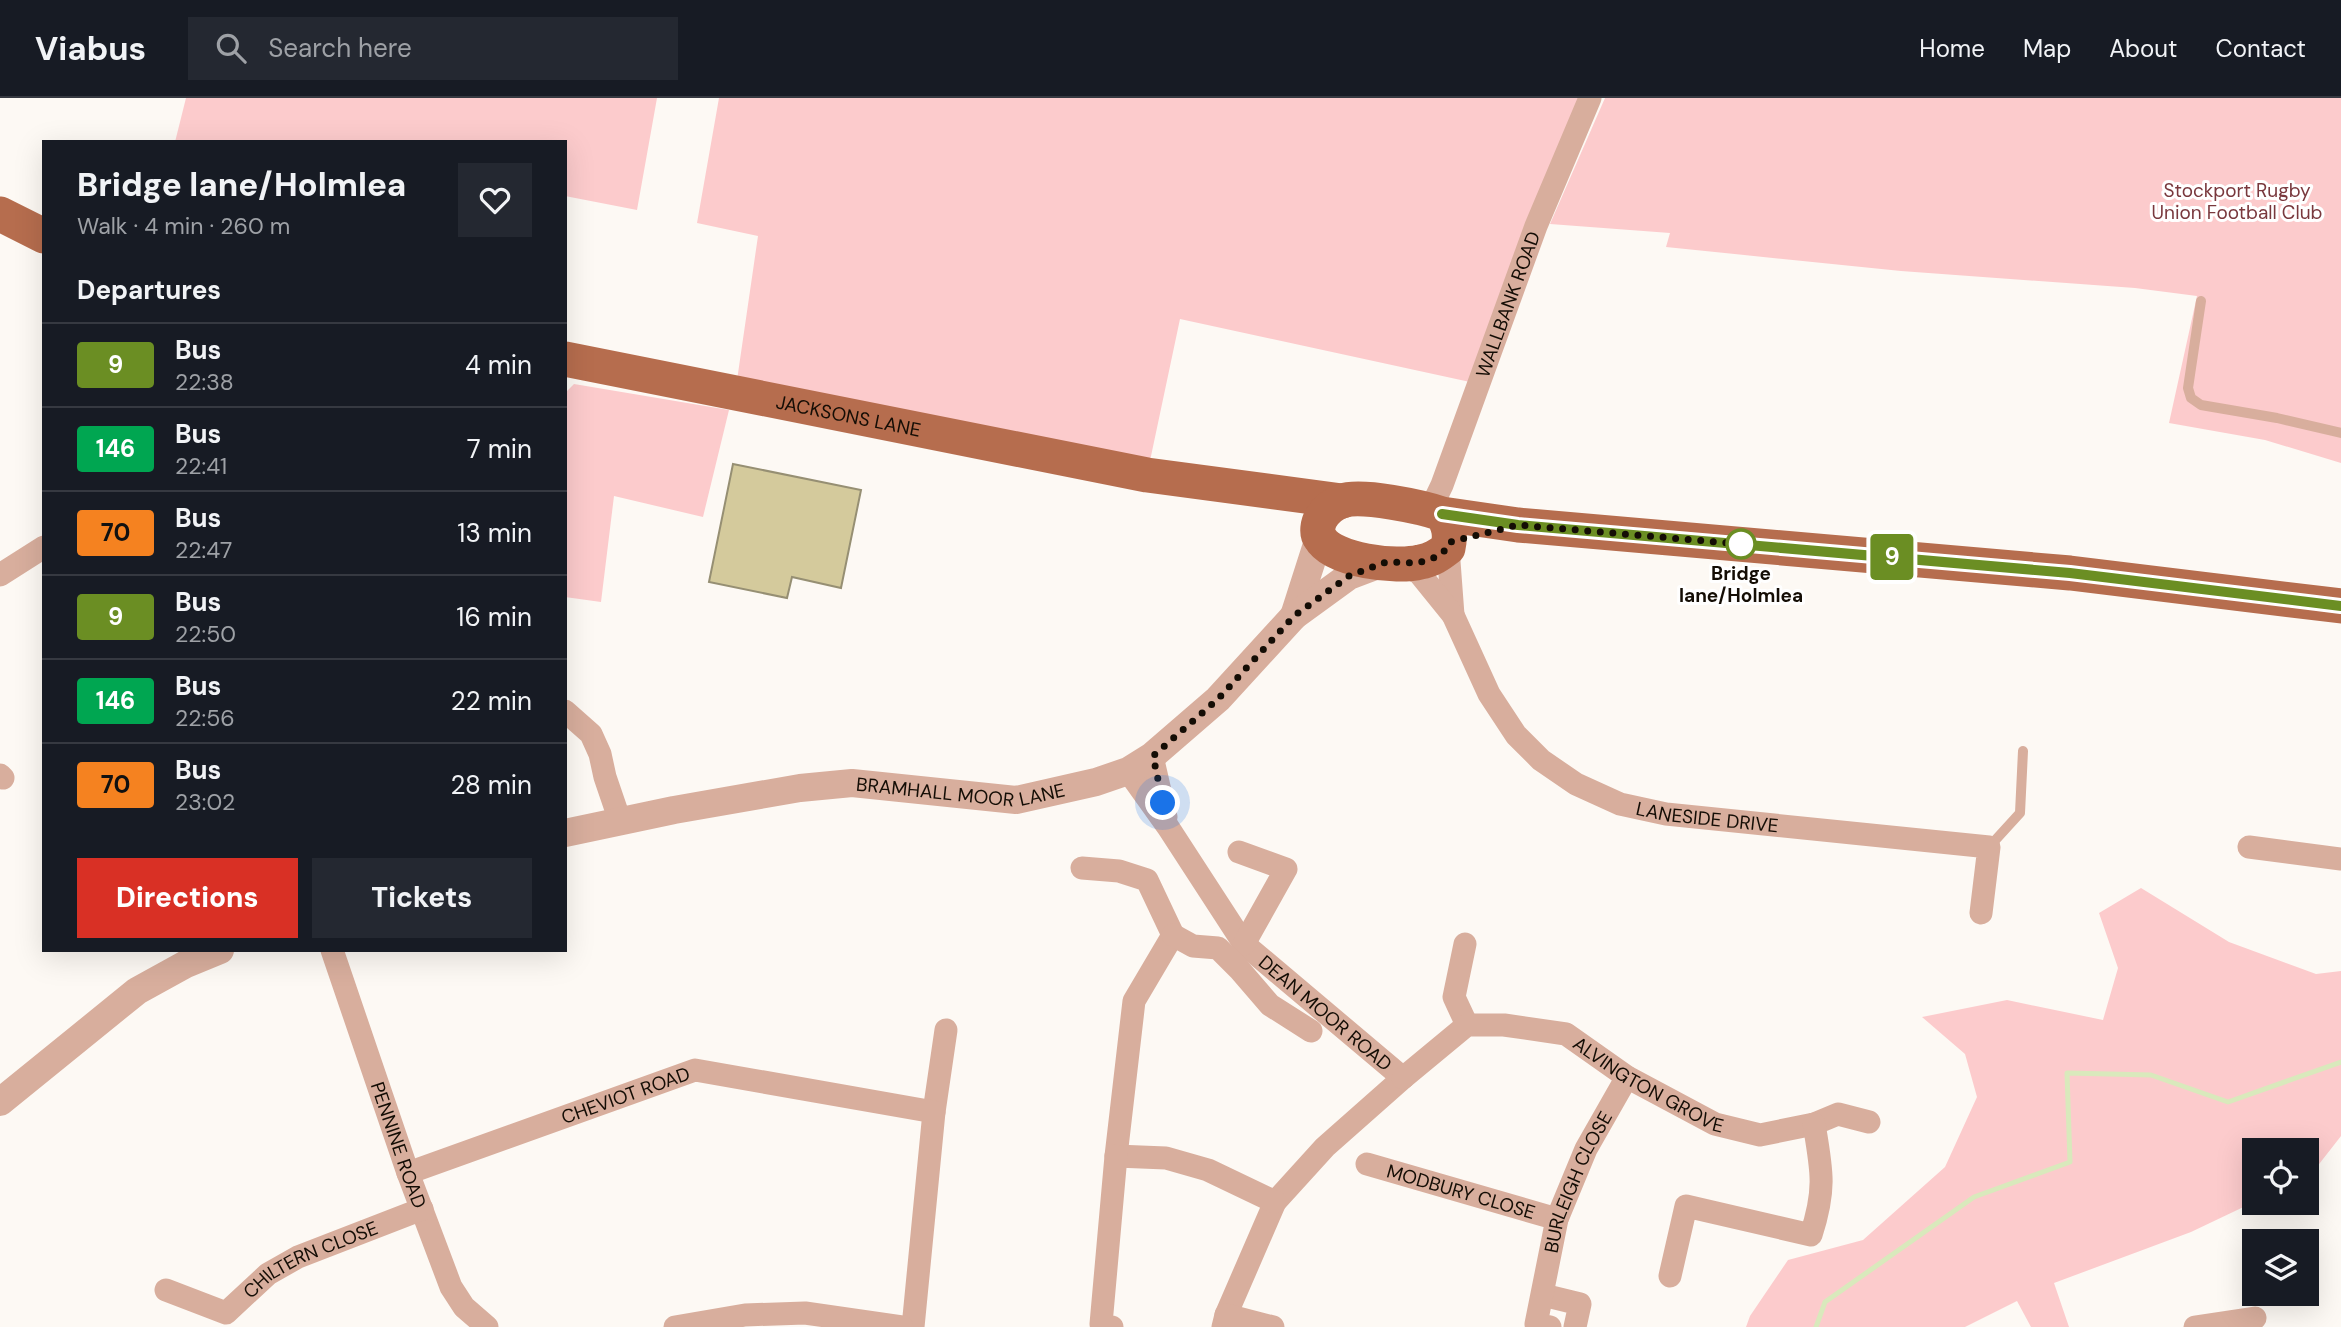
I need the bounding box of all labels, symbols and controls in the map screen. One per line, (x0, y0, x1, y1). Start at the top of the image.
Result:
search box (188, 17, 678, 80)
text: Viabus (35, 27, 146, 70)
icon: search (212, 29, 250, 67)
text: Search here (268, 31, 412, 65)
text: Home (1919, 33, 1985, 64)
text: Map (2023, 33, 2071, 64)
text: About (2109, 33, 2178, 64)
text: Contact (2216, 33, 2306, 64)
text: Bridge lane/Holmlea (77, 163, 406, 206)
button: heart (458, 163, 532, 237)
park label: Stockport Rugby Union Football Club (2152, 178, 2322, 225)
text: Walk · 4 min · 260 m (77, 211, 290, 241)
street label: WALLBANK ROAD (1470, 228, 1546, 381)
text: Departures (77, 273, 221, 307)
text: Bus (175, 333, 221, 367)
text: 4 min (465, 348, 532, 382)
text: 9 (108, 349, 123, 380)
text: 22:38 (175, 367, 234, 397)
street label: JACKSONS LANE (774, 389, 923, 443)
text: Bus (175, 417, 221, 451)
text: 7 min (467, 432, 532, 466)
text: 146 (96, 433, 135, 464)
text: 22:41 (175, 451, 227, 481)
text: Bus (175, 501, 221, 535)
text: 13 min (457, 516, 532, 550)
text: 70 (101, 517, 130, 548)
marker: Bridge lane/Holmlea (1726, 529, 1756, 559)
line badge: 9 (1869, 534, 1915, 580)
text: 22:47 (175, 535, 232, 565)
text: 9 (1884, 541, 1900, 572)
place label: Bridge lane/Holmlea (1679, 561, 1803, 608)
text: Bus (175, 585, 221, 619)
text: 16 min (456, 600, 532, 634)
text: 9 (108, 601, 123, 632)
text: 22:50 (175, 619, 236, 649)
text: Bus (175, 669, 221, 703)
text: 22 min (451, 684, 532, 718)
text: 146 (96, 685, 135, 716)
text: 22:56 (175, 703, 235, 733)
text: Bus (175, 753, 221, 787)
text: 28 min (450, 768, 532, 802)
text: 70 (101, 769, 130, 800)
street label: BRAMHALL MOOR LANE (855, 772, 1067, 813)
your location (1145, 785, 1180, 820)
text: 23:02 (175, 787, 235, 817)
street label: LANESIDE DRIVE (1634, 796, 1780, 838)
button: Directions (77, 858, 298, 938)
button: Tickets (312, 858, 532, 938)
street label: DEAN MOOR ROAD (1253, 950, 1397, 1077)
street label: ALVINGTON GROVE (1568, 1031, 1726, 1139)
street label: CHEVIOT ROAD (558, 1061, 693, 1130)
street label: PENNINE ROAD (365, 1079, 432, 1212)
street label: BURLEIGH CLOSE (1539, 1107, 1618, 1255)
map controls (2242, 1138, 2319, 1306)
button: locate (2242, 1138, 2319, 1215)
street label: MODBURY CLOSE (1384, 1158, 1538, 1225)
street label: CHILTERN CLOSE (238, 1215, 381, 1304)
button: layers (2242, 1229, 2319, 1306)

